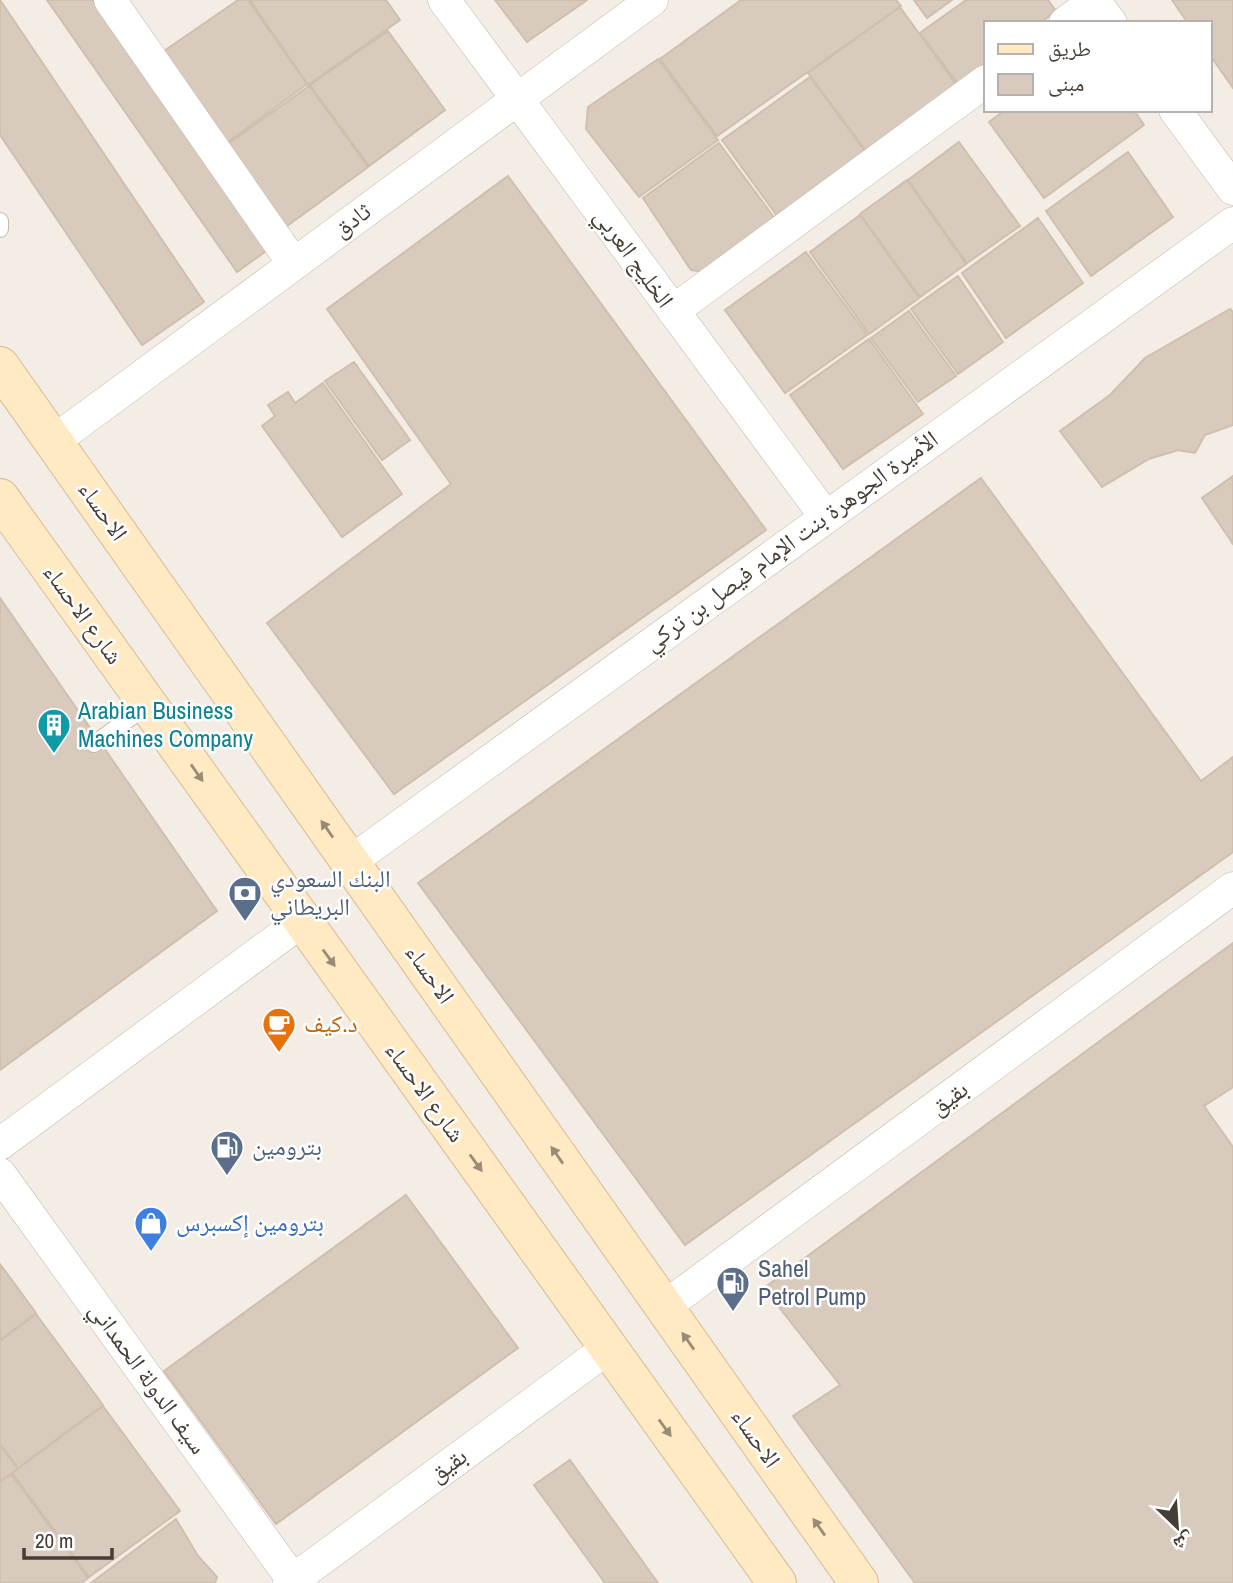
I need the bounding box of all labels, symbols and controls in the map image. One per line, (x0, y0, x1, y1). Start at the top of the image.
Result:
legend (984, 21, 1212, 112)
text: طريق (1048, 34, 1091, 63)
text: مبنى (1048, 69, 1084, 98)
street label: ثادق (326, 194, 377, 244)
street label: الخليج العربي (584, 201, 682, 316)
street label: الأميرة الجوهرة بنت الإمام فيصل بن تركي (637, 422, 946, 661)
street label: الاحساء (72, 474, 136, 547)
street label: شارع الاحساء (36, 557, 131, 670)
place label: Arabian Business Machines Company (77, 694, 253, 754)
building icon: Arabian Business Machines Company (35, 706, 73, 755)
one-way arrow (190, 764, 204, 782)
one-way arrow (320, 820, 334, 838)
place label: البنك السعودي البريطاني (270, 862, 391, 926)
bank icon: البنك السعودي البريطاني (226, 874, 264, 923)
street label: الاحساء (399, 937, 463, 1010)
one-way arrow (321, 949, 335, 967)
cafe icon: د.كيف (260, 1005, 298, 1054)
place label: د.كيف (304, 1007, 358, 1039)
street label: شارع الاحساء (378, 1035, 473, 1148)
street label: بقيق (923, 1073, 974, 1122)
fuel station icon: بترومين (208, 1128, 246, 1177)
place label: بترومين (252, 1130, 322, 1162)
one-way arrow (550, 1146, 564, 1164)
one-way arrow (468, 1154, 482, 1172)
shop icon: بترومين إكسبرس (132, 1204, 170, 1253)
place label: بترومين إكسبرس (176, 1206, 324, 1238)
place label: Sahel Petrol Pump (758, 1252, 866, 1312)
fuel station icon: Sahel Petrol Pump (714, 1264, 752, 1313)
street label: سيف الدولة الحمداني (79, 1295, 215, 1463)
one-way arrow (681, 1332, 695, 1350)
street label: الاحساء (725, 1401, 789, 1474)
one-way arrow (658, 1419, 672, 1437)
street label: بقيق (422, 1440, 473, 1489)
north arrow (1142, 1492, 1212, 1562)
scale bar (24, 1516, 112, 1560)
one-way arrow (812, 1518, 826, 1536)
text: 20 m (35, 1526, 73, 1555)
text: ش (1170, 1526, 1199, 1558)

